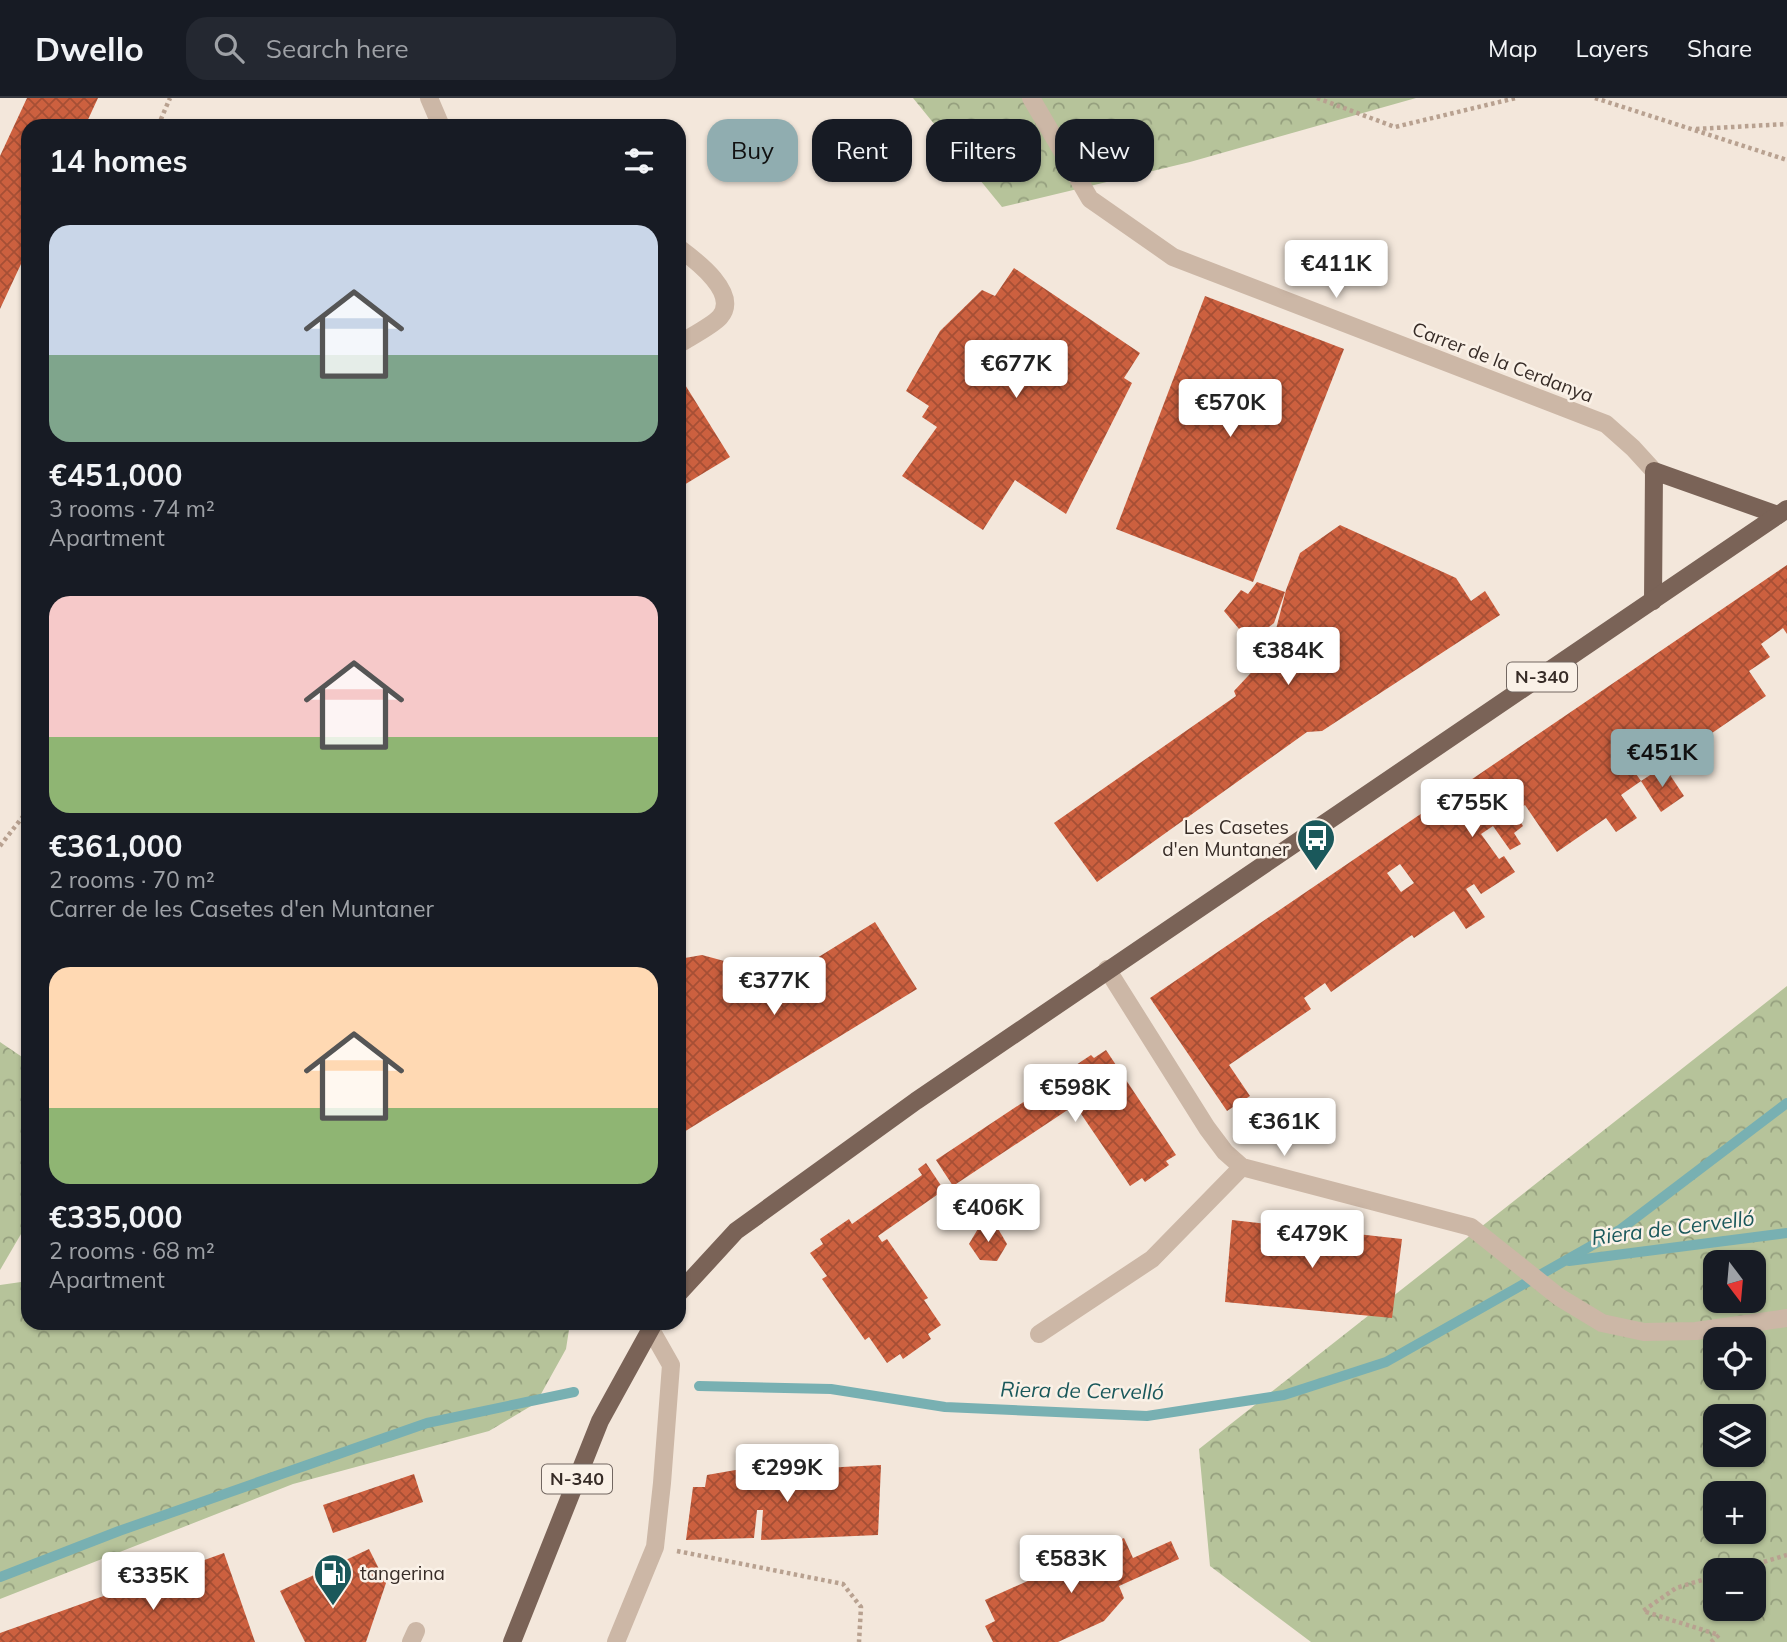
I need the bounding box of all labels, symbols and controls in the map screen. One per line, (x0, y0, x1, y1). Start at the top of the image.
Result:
search box (186, 17, 676, 80)
text: Dwello (35, 28, 144, 69)
icon: search (210, 29, 248, 67)
text: Search here (266, 32, 409, 65)
text: Map (1488, 33, 1537, 63)
text: Layers (1575, 33, 1649, 63)
text: Share (1687, 33, 1752, 63)
chip: Buy (707, 119, 798, 182)
chip: Rent (812, 119, 912, 182)
chip: Filters (926, 119, 1041, 182)
chip: New (1055, 119, 1154, 182)
text: 14 homes (49, 142, 188, 180)
icon: filters (620, 142, 658, 180)
pin: €411K (1287, 240, 1385, 300)
text: €411K (1301, 248, 1371, 277)
icon: home (291, 271, 417, 397)
street label: Carrer de la Cerdanya (1409, 316, 1597, 408)
pin: €677K (967, 341, 1065, 400)
text: €677K (981, 348, 1051, 377)
pin: €570K (1181, 380, 1279, 439)
text: €570K (1195, 387, 1265, 416)
text: €451,000 (49, 456, 182, 494)
text: 3 rooms · 74 m² (49, 494, 215, 523)
text: Apartment (49, 523, 165, 552)
pin: €384K (1239, 628, 1337, 687)
text: €384K (1253, 635, 1323, 664)
icon: home (291, 642, 417, 768)
road number: N-340 (1507, 662, 1577, 692)
pin: €451K (1613, 730, 1711, 789)
text: €451K (1627, 737, 1697, 766)
pin: €755K (1423, 780, 1521, 839)
text: €755K (1437, 787, 1507, 816)
place label: Les Casetes d'en Muntaner (1162, 815, 1289, 861)
bus stop icon: Les Casetes d'en Muntaner (1295, 817, 1337, 872)
text: €361,000 (49, 827, 182, 865)
text: 2 rooms · 70 m² (49, 865, 215, 894)
text: Carrer de les Casetes d'en Muntaner (49, 894, 434, 923)
pin: €377K (725, 958, 823, 1017)
text: €377K (739, 965, 809, 994)
icon: home (291, 1013, 417, 1139)
pin: €598K (1026, 1065, 1124, 1124)
text: €598K (1040, 1072, 1110, 1101)
pin: €361K (1235, 1098, 1333, 1158)
text: €361K (1249, 1106, 1319, 1135)
pin: €406K (939, 1184, 1037, 1244)
text: €406K (953, 1192, 1023, 1221)
text: €335,000 (49, 1198, 182, 1236)
water label: Riera de Cervelló (1590, 1204, 1756, 1250)
pin: €479K (1263, 1210, 1361, 1270)
text: €479K (1277, 1218, 1347, 1247)
text: 2 rooms · 68 m² (49, 1236, 215, 1265)
north arrow (1703, 1250, 1766, 1312)
map controls (1703, 1250, 1766, 1621)
text: Apartment (49, 1265, 165, 1294)
button: locate (1703, 1327, 1766, 1390)
water label: Riera de Cervelló (1000, 1376, 1164, 1404)
button: layers (1703, 1404, 1766, 1467)
pin: €299K (738, 1444, 836, 1504)
text: €299K (752, 1452, 822, 1481)
road number: N-340 (542, 1464, 612, 1494)
button: + (1703, 1481, 1766, 1544)
pin: €583K (1022, 1536, 1120, 1595)
text: €583K (1036, 1543, 1106, 1572)
pin: €335K (104, 1552, 202, 1612)
fuel station icon: tangerina (312, 1552, 354, 1607)
button: − (1703, 1558, 1766, 1621)
text: €335K (118, 1560, 188, 1589)
place label: tangerina (360, 1561, 445, 1585)

